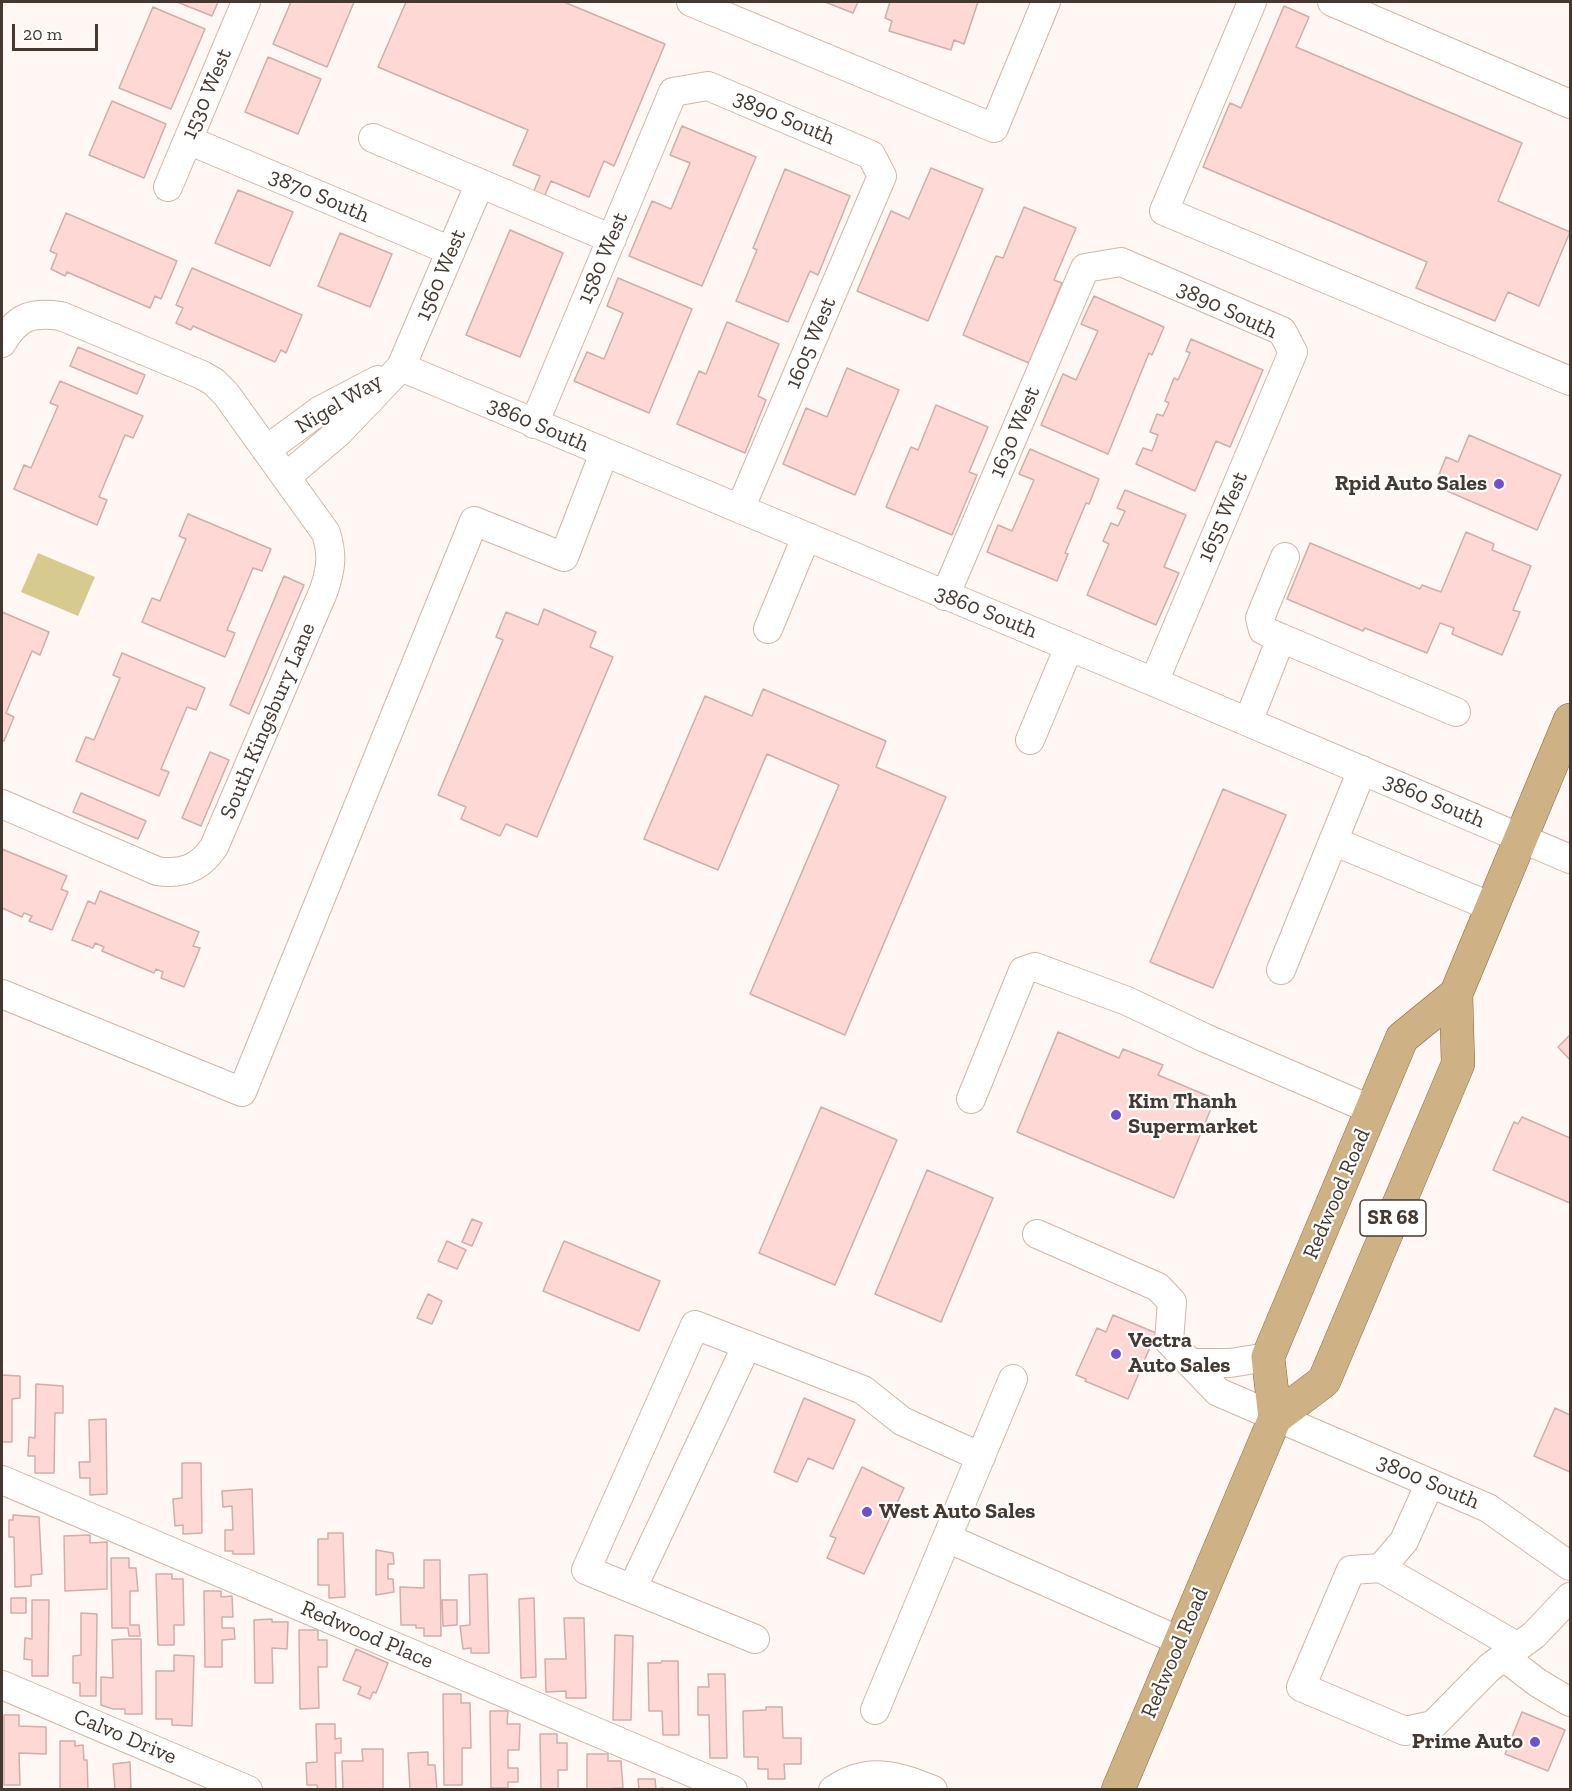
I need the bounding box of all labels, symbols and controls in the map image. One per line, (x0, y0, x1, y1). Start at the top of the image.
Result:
scale bar (15, 12, 100, 50)
text: 20 m (23, 23, 62, 45)
street label: 1530 West (176, 45, 238, 143)
street label: 3890 South (729, 85, 839, 151)
street label: 3870 South (265, 163, 373, 229)
street label: 1580 West (572, 208, 634, 308)
street label: 1560 West (410, 225, 472, 325)
street label: 3890 South (1173, 275, 1281, 345)
street label: 1605 West (780, 293, 842, 393)
street label: Nigel Way (291, 368, 387, 440)
street label: 1630 West (984, 383, 1046, 481)
street label: 3860 South (483, 392, 593, 458)
street label: 1655 West (1192, 468, 1254, 566)
place label: Rpid Auto Sales (1335, 471, 1487, 497)
marker: Rpid Auto Sales (1492, 477, 1506, 491)
street label: 3860 South (931, 580, 1041, 644)
street label: South Kingsbury Lane (215, 619, 321, 823)
street label: 3860 South (1379, 768, 1489, 834)
place label: Kim Thanh Supermarket (1128, 1089, 1257, 1140)
marker: Kim Thanh Supermarket (1109, 1108, 1123, 1122)
street label: Redwood Road (1298, 1125, 1376, 1263)
road number: SR 68 (1360, 1200, 1426, 1236)
place label: Vectra Auto Sales (1128, 1328, 1230, 1380)
marker: Vectra Auto Sales (1109, 1347, 1123, 1361)
street label: 3800 South (1373, 1449, 1483, 1515)
place label: West Auto Sales (879, 1499, 1035, 1525)
marker: West Auto Sales (860, 1505, 874, 1519)
street label: Redwood Road (1136, 1584, 1214, 1722)
street label: Redwood Place (297, 1595, 437, 1675)
street label: Calvo Drive (70, 1703, 180, 1771)
place label: Prime Auto (1412, 1729, 1523, 1755)
marker: Prime Auto (1528, 1735, 1542, 1749)

